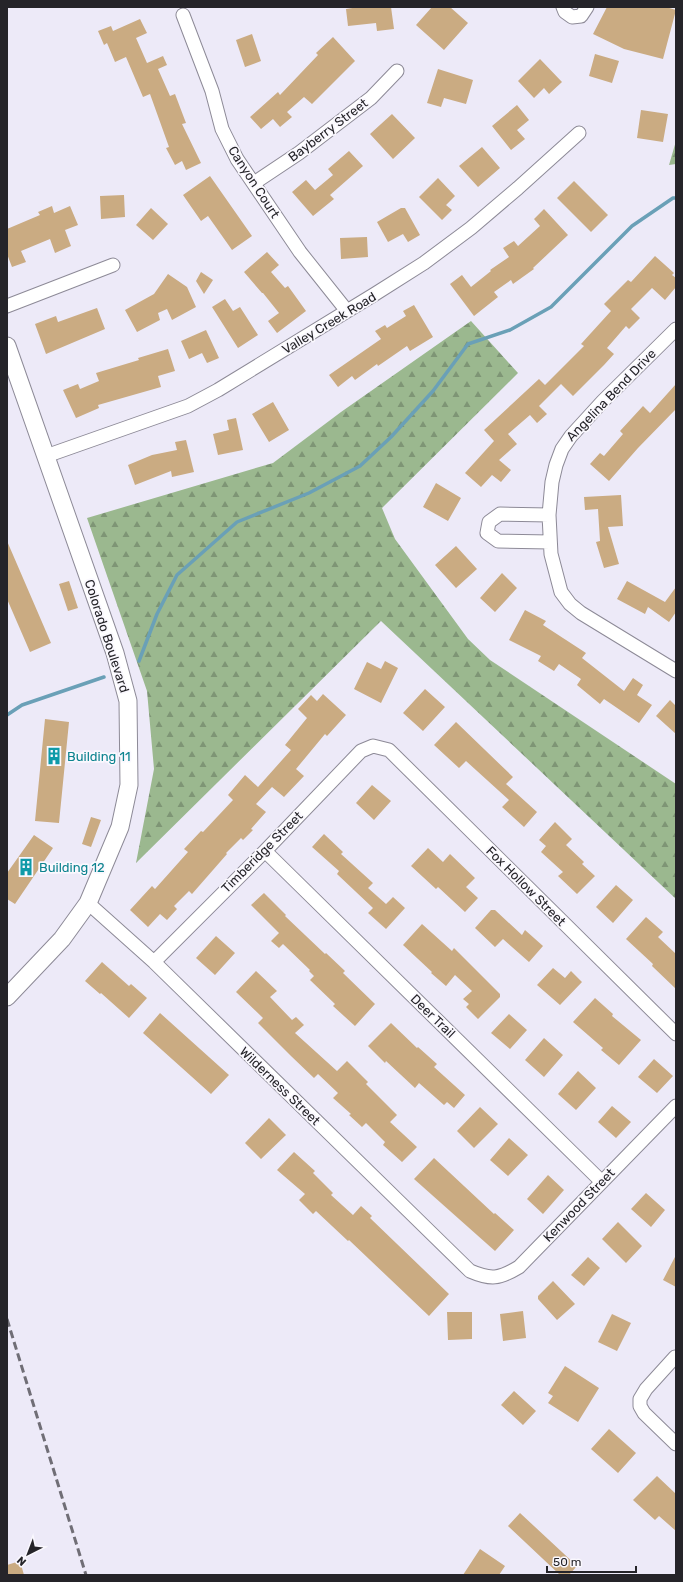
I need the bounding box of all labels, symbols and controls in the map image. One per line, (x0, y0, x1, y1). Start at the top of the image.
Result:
street label: Bayberry Street (285, 95, 371, 165)
street label: Canyon Court (225, 143, 283, 221)
street label: Valley Creek Road (279, 289, 379, 357)
street label: Angelina Bend Drive (563, 346, 660, 445)
street label: Colorado Boulevard (82, 578, 132, 694)
building icon: Building 11 (44, 746, 64, 766)
place label: Building 11 (67, 749, 131, 765)
street label: Timberidge Street (218, 808, 306, 896)
street label: Fox Hollow Street (483, 843, 569, 929)
building icon: Building 12 (16, 857, 36, 877)
place label: Building 12 (39, 860, 105, 876)
street label: Deer Trail (408, 991, 458, 1041)
street label: Wilderness Street (237, 1044, 323, 1128)
street label: Kenwood Street (540, 1165, 618, 1245)
north arrow (8, 1534, 48, 1574)
scale bar (547, 1548, 636, 1574)
text: N (14, 1554, 29, 1569)
text: 50 m (553, 1555, 581, 1569)

